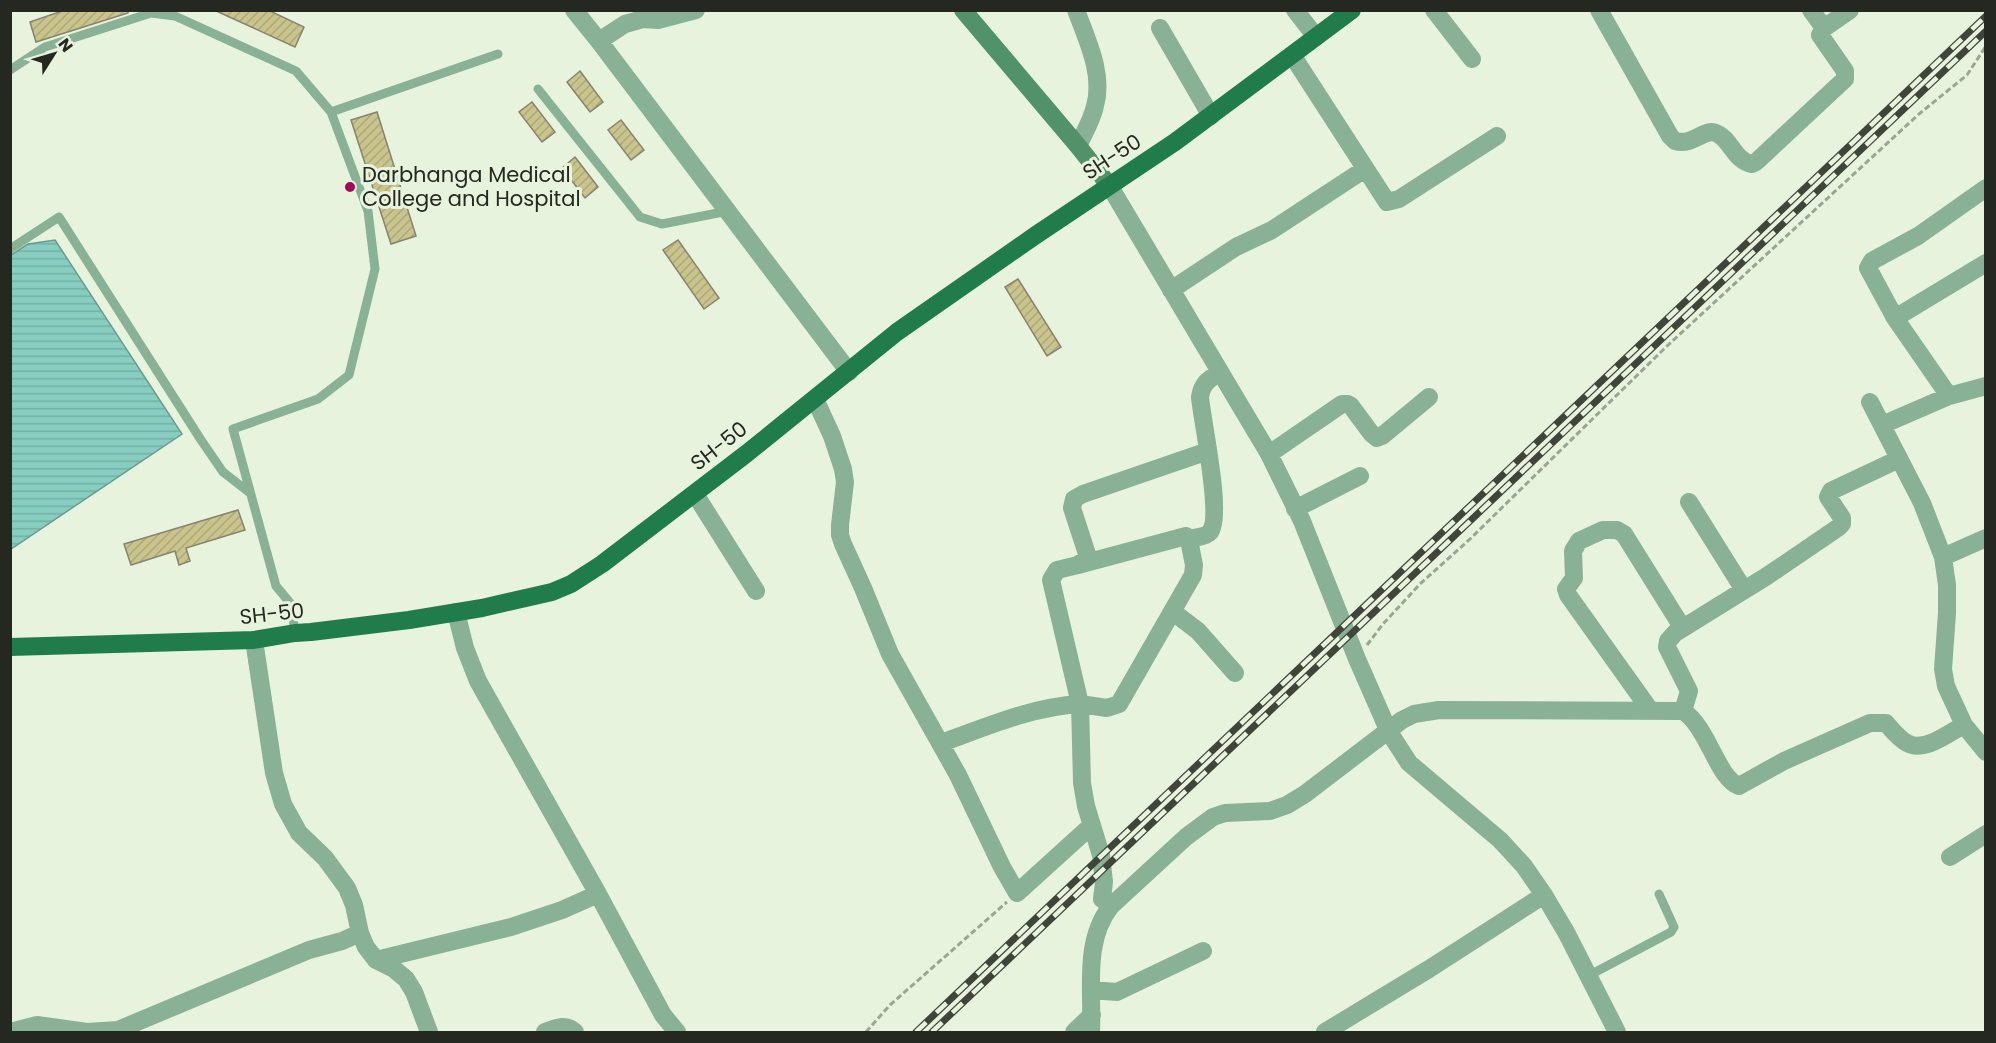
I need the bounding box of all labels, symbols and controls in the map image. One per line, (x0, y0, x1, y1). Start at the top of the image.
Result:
north arrow (24, 24, 84, 84)
text: N (53, 34, 78, 57)
street label: SH-50 (1077, 127, 1147, 186)
place label: Darbhanga Medical College and Hospital (362, 160, 581, 213)
marker: Darbhanga Medical College and Hospital (343, 180, 357, 194)
street label: SH-50 (684, 414, 753, 477)
street label: SH-50 (238, 596, 306, 631)

